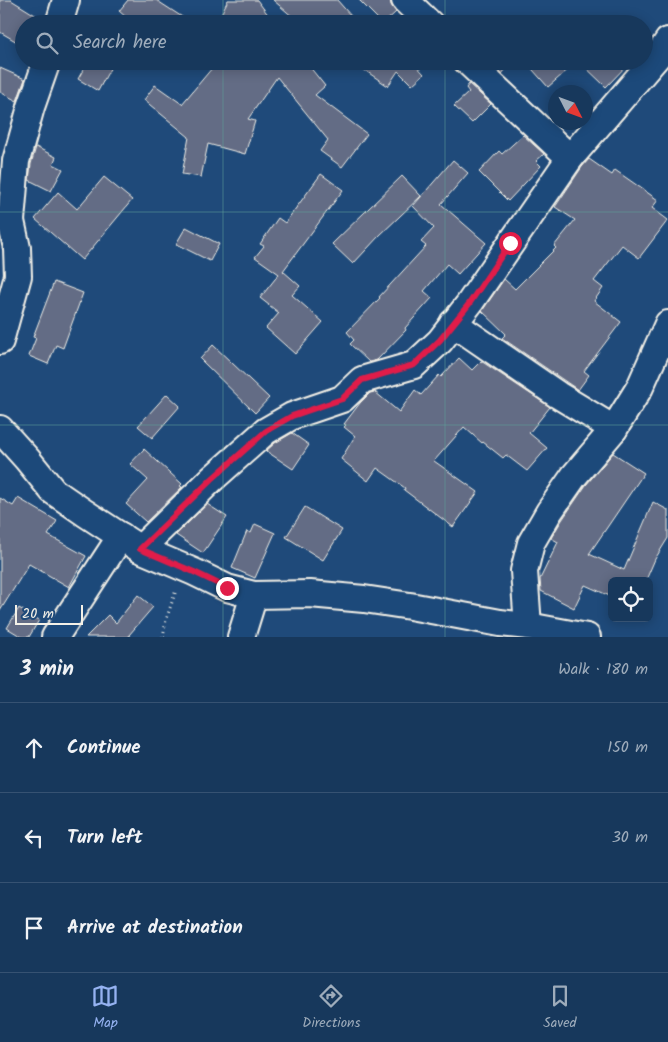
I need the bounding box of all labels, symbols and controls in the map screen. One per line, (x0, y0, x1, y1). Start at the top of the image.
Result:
search box (15, 15, 653, 70)
text: Search here (73, 28, 167, 58)
icon: search (33, 29, 61, 57)
north arrow (548, 85, 593, 130)
route start (499, 232, 522, 255)
route end (216, 577, 239, 600)
map controls (608, 577, 653, 622)
button: locate (608, 577, 653, 622)
scale bar (15, 602, 82, 625)
text: 20 m (22, 603, 54, 625)
text: 3 min (20, 653, 74, 686)
text: Walk · 180 m (558, 657, 648, 682)
text: Continue (67, 733, 140, 763)
icon: ahead (20, 734, 48, 762)
text: 150 m (607, 735, 648, 760)
text: Turn left (67, 823, 142, 853)
icon: left (20, 824, 48, 852)
text: 30 m (612, 825, 648, 850)
text: Arrive at destination (67, 913, 243, 943)
icon: arrive (20, 914, 48, 942)
tab: Map (91, 982, 119, 1034)
tab: Directions (302, 982, 360, 1034)
tab: Saved (543, 982, 577, 1034)

